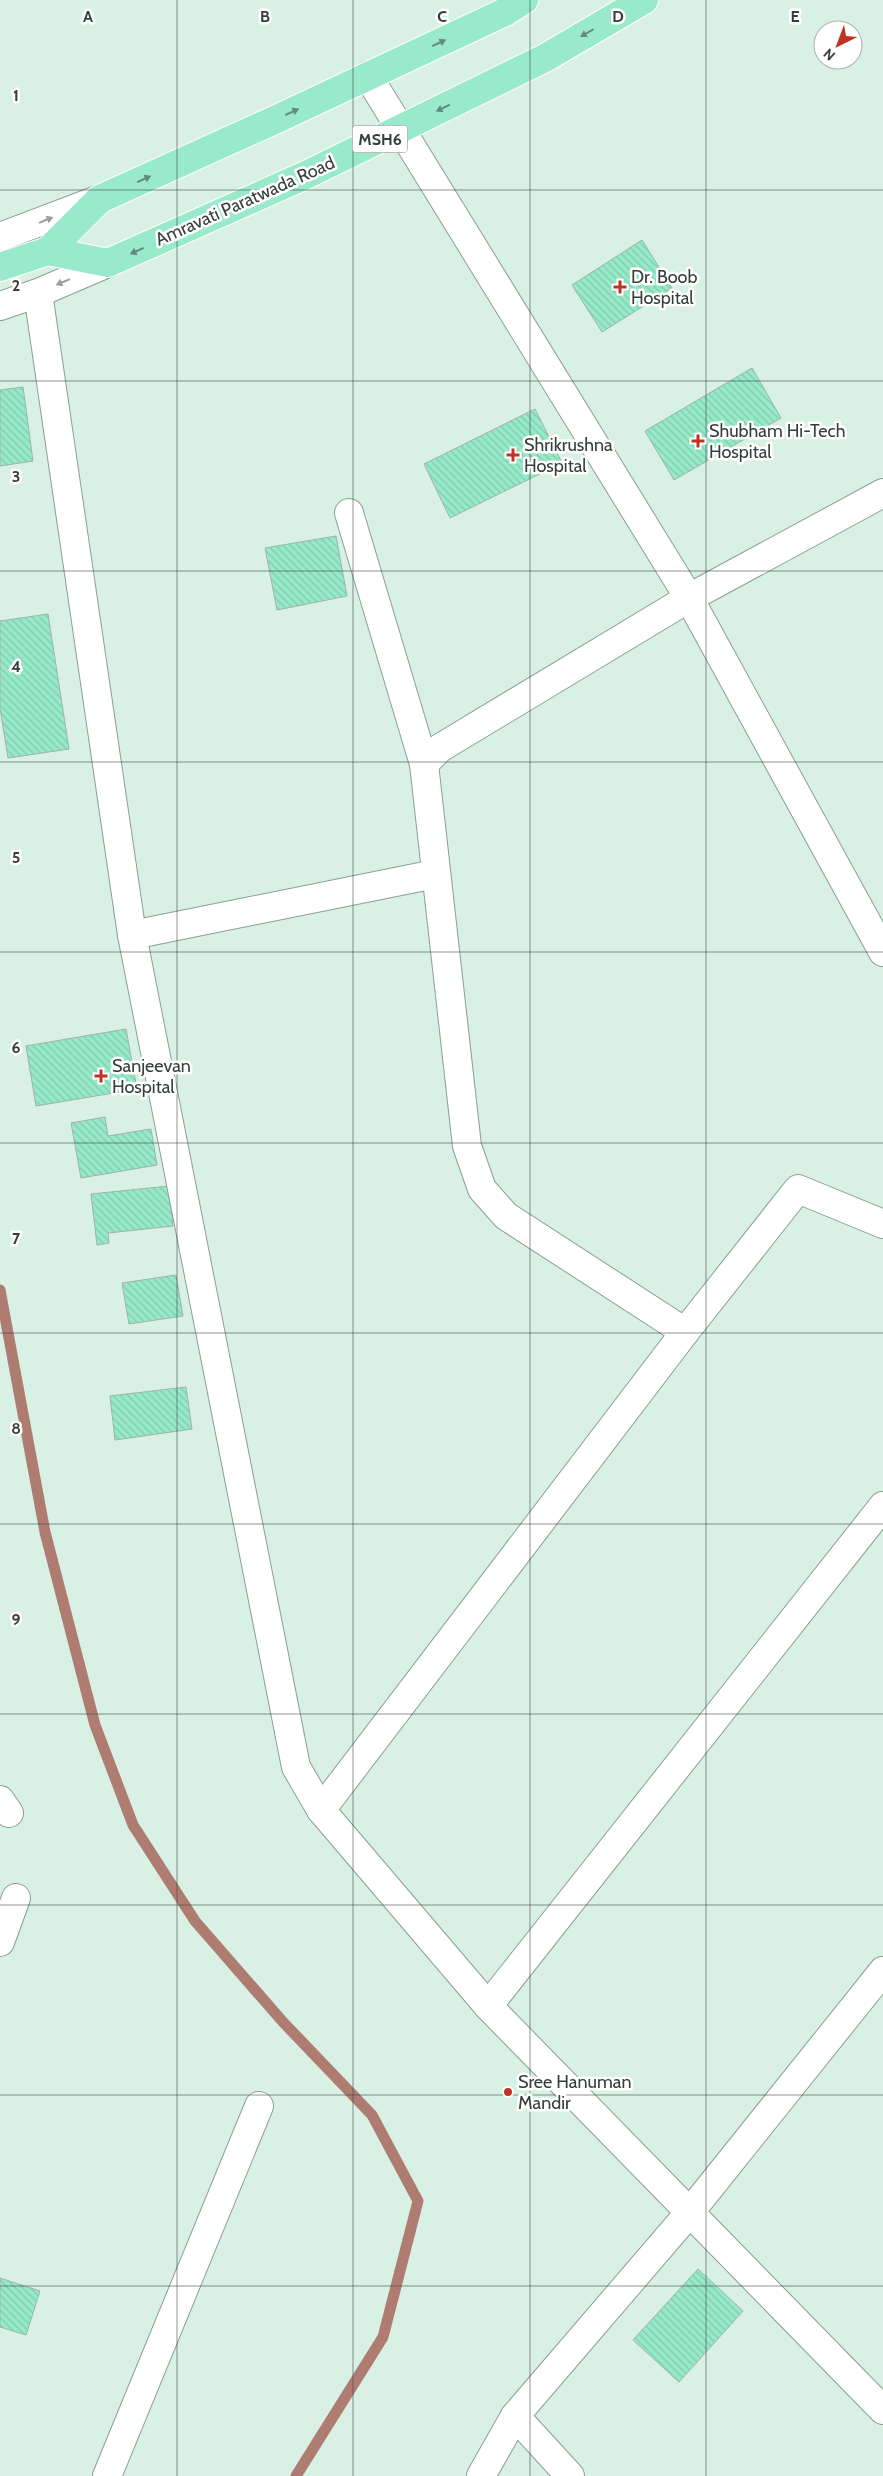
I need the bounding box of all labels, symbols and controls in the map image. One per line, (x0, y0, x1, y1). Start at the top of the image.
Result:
text: A (83, 7, 93, 26)
text: B (260, 7, 270, 26)
text: C (437, 7, 447, 26)
text: D (612, 7, 624, 26)
text: E (790, 7, 800, 26)
north arrow (813, 20, 863, 70)
one-way arrow (580, 29, 593, 38)
one-way arrow (432, 38, 446, 46)
text: N (820, 45, 839, 65)
text: 1 (13, 86, 19, 105)
one-way arrow (436, 104, 450, 112)
one-way arrow (285, 108, 299, 116)
road number: MSH6 (352, 126, 408, 152)
street label: Amravati Paratwada Road (152, 151, 338, 251)
one-way arrow (137, 175, 151, 183)
one-way arrow (39, 216, 53, 224)
one-way arrow (130, 247, 144, 255)
place label: Dr. Boob Hospital (631, 266, 697, 309)
text: 2 (12, 276, 20, 295)
one-way arrow (56, 279, 70, 287)
marker: Dr. Boob Hospital (613, 280, 627, 294)
place label: Shubham Hi-Tech Hospital (709, 420, 845, 463)
place label: Shrikrushna Hospital (524, 434, 613, 477)
marker: Shubham Hi-Tech Hospital (691, 434, 705, 448)
marker: Shrikrushna Hospital (506, 448, 520, 462)
text: 3 (12, 467, 20, 486)
text: 4 (11, 657, 21, 676)
text: 5 (12, 848, 20, 867)
text: 6 (12, 1038, 21, 1057)
place label: Sanjeevan Hospital (112, 1055, 191, 1098)
marker: Sanjeevan Hospital (94, 1069, 108, 1083)
text: 7 (12, 1229, 21, 1248)
text: 8 (11, 1419, 21, 1438)
text: 9 (12, 1610, 21, 1629)
place label: Sree Hanuman Mandir (518, 2071, 632, 2114)
marker: Sree Hanuman Mandir (502, 2086, 514, 2098)

